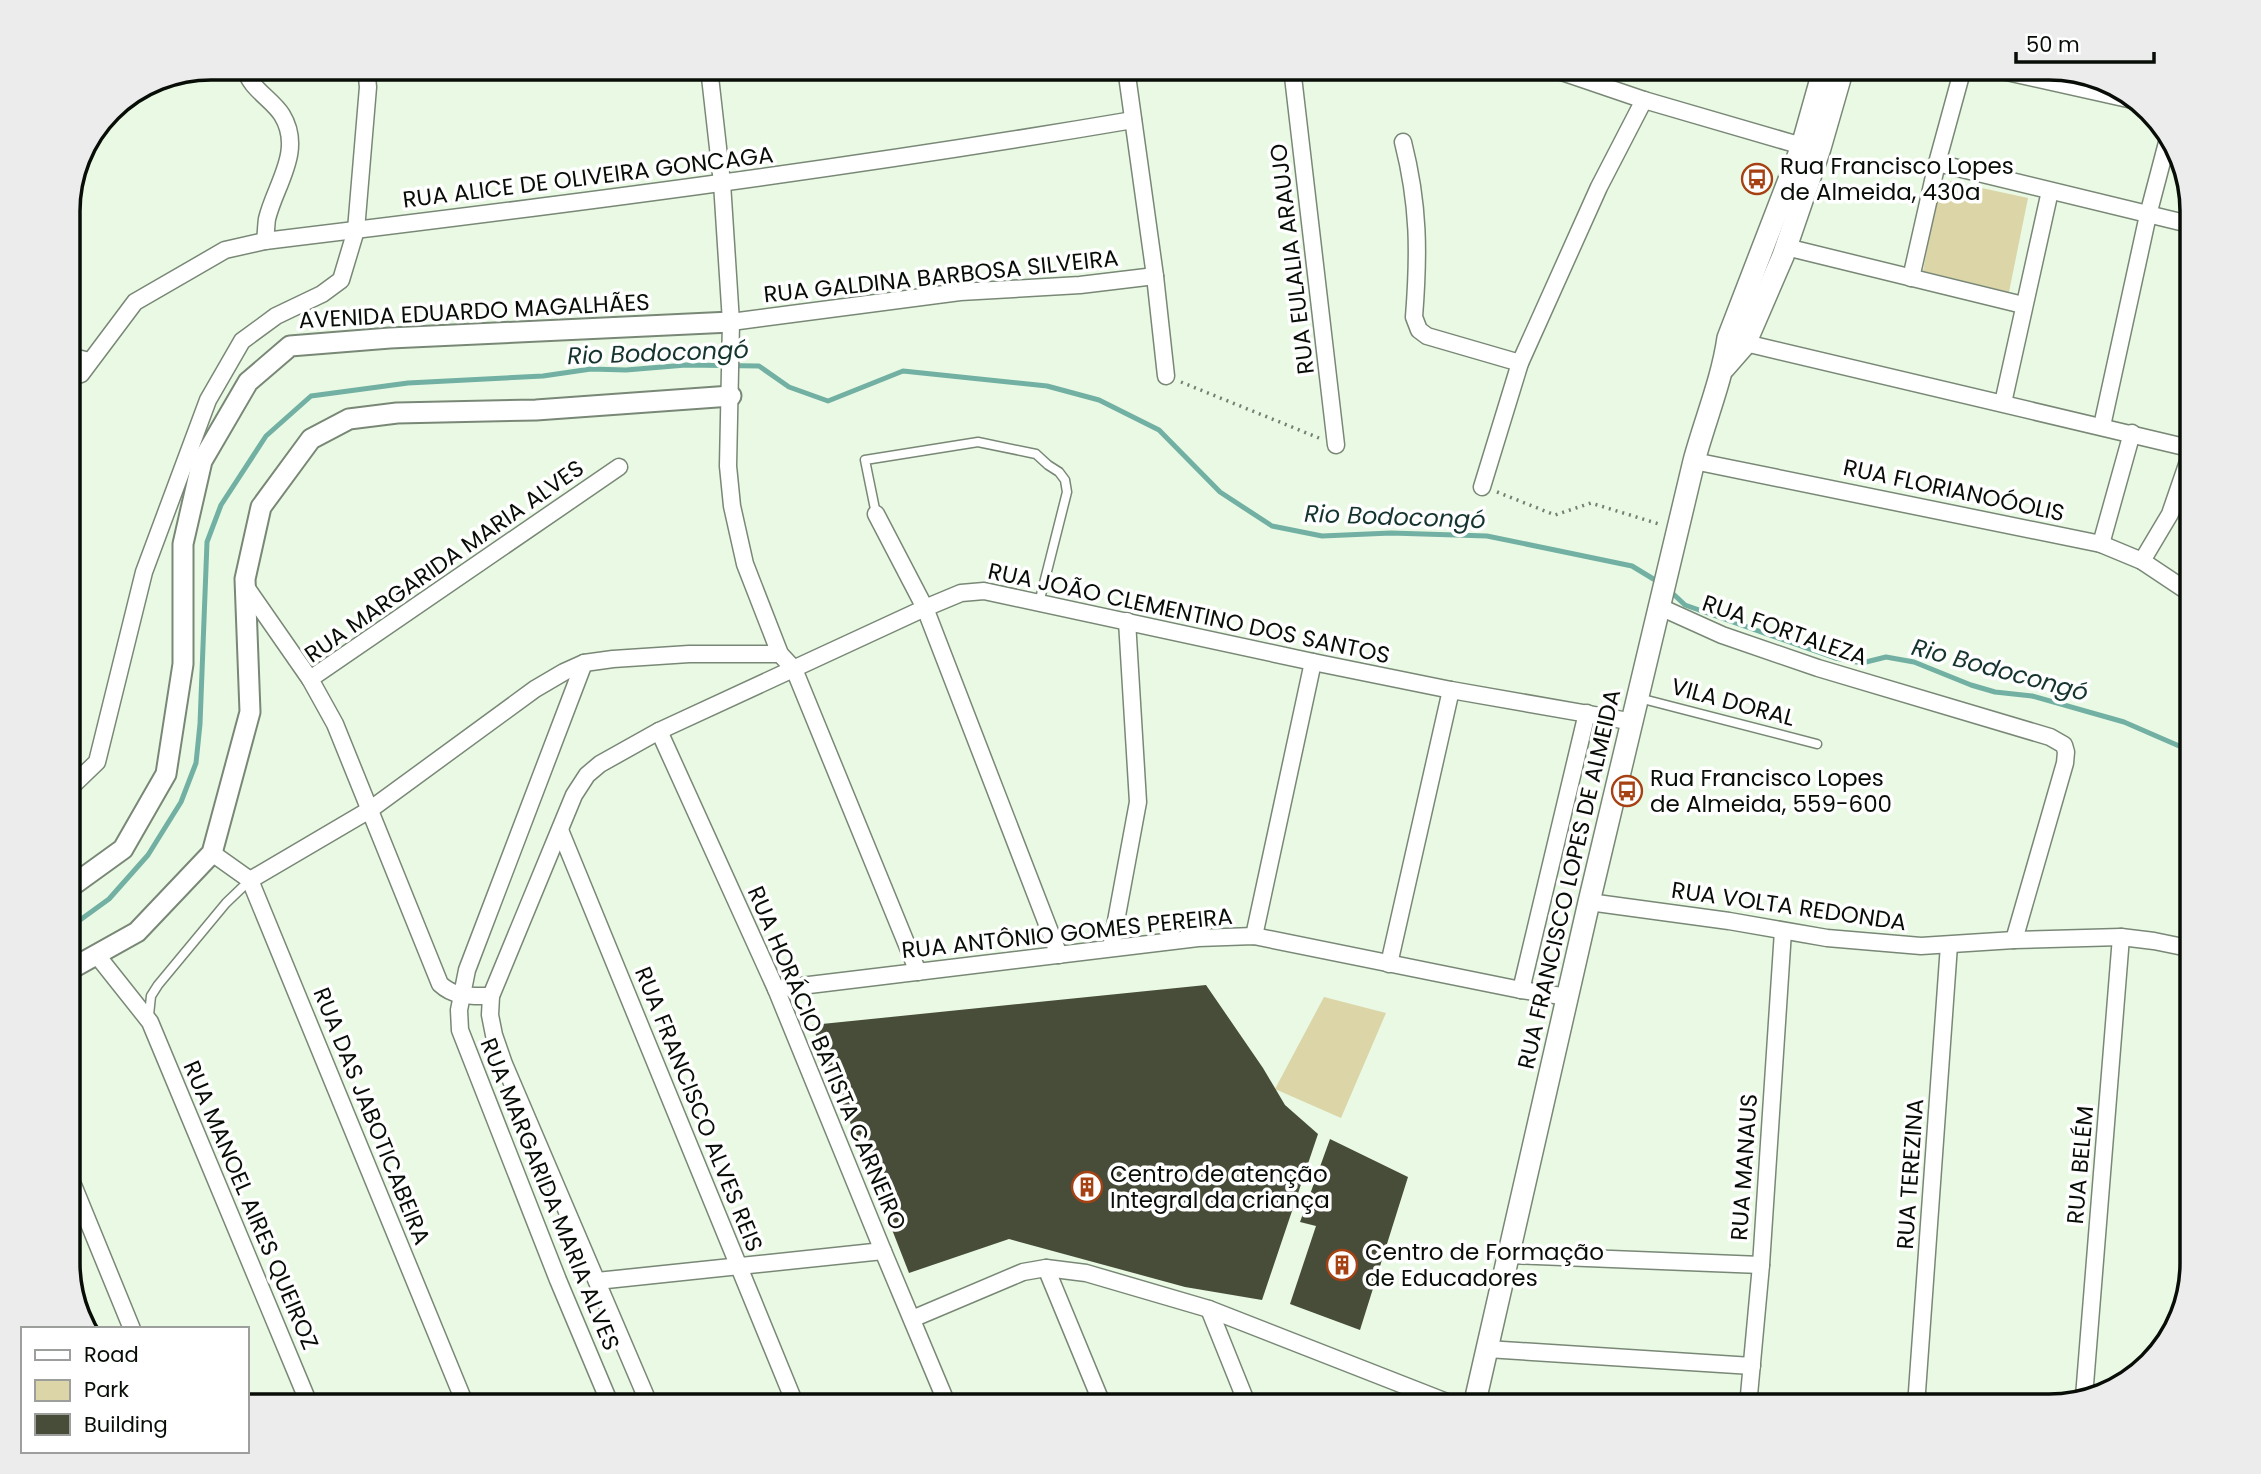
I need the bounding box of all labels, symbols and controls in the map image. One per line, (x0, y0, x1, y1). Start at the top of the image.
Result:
scale bar (2016, 21, 2154, 65)
text: 50 m (2026, 30, 2080, 59)
street label: RUA ALICE DE OLIVEIRA GONCAGA (401, 138, 775, 216)
street label: RUA EULALIA ARAUJO (1262, 142, 1322, 376)
place label: Rua Francisco Lopes de Almeida, 430a (1780, 150, 2014, 208)
bus stop icon: Rua Francisco Lopes de Almeida, 430a (1740, 162, 1774, 196)
street label: RUA GALDINA BARBOSA SILVEIRA (762, 241, 1120, 311)
street label: AVENIDA EDUARDO MAGALHÃES (298, 286, 650, 336)
water label: Rio Bodocongó (567, 333, 749, 372)
street label: RUA FLORIANOÓOLIS (1840, 451, 2068, 529)
street label: RUA MARGARIDA MARIA ALVES (298, 452, 590, 670)
water label: Rio Bodocongó (1304, 497, 1486, 536)
street label: RUA JOÃO CLEMENTINO DOS SANTOS (985, 555, 1393, 671)
street label: RUA FORTALEZA (1698, 587, 1872, 673)
water label: Rio Bodocongó (1908, 630, 2092, 709)
street label: VILA DORAL (1668, 670, 1798, 734)
street label: RUA FRANCISCO LOPES DE ALMEIDA (1510, 686, 1628, 1072)
place label: Rua Francisco Lopes de Almeida, 559-600 (1650, 762, 1892, 820)
bus stop icon: Rua Francisco Lopes de Almeida, 559-600 (1610, 774, 1644, 808)
street label: RUA VOLTA REDONDA (1669, 874, 1909, 938)
street label: RUA HORÁCIO BATISTA CARNEIRO (740, 881, 914, 1235)
street label: RUA ANTÔNIO GOMES PEREIRA (900, 900, 1234, 966)
street label: RUA FRANCISCO ALVES REIS (627, 962, 771, 1256)
street label: RUA DAS JABOTICABEIRA (306, 983, 438, 1249)
street label: RUA MARGARIDA MARIA ALVES (473, 1033, 627, 1355)
street label: RUA MANOEL AIRES QUEIROZ (176, 1056, 326, 1354)
street label: RUA MANAUS (1723, 1092, 1765, 1242)
street label: RUA TEREZINA (1889, 1098, 1931, 1250)
street label: RUA BELÉM (2059, 1105, 2101, 1225)
place label: Centro de atenção Integral da criança (1110, 1158, 1330, 1216)
building icon: Centro de atenção Integral da criança (1070, 1170, 1104, 1204)
place label: Centro de Formação de Educadores (1365, 1236, 1604, 1294)
building icon: Centro de Formação de Educadores (1325, 1248, 1359, 1282)
legend (21, 1327, 248, 1453)
text: Road (84, 1340, 139, 1369)
text: Park (84, 1375, 129, 1404)
text: Building (84, 1410, 168, 1439)

